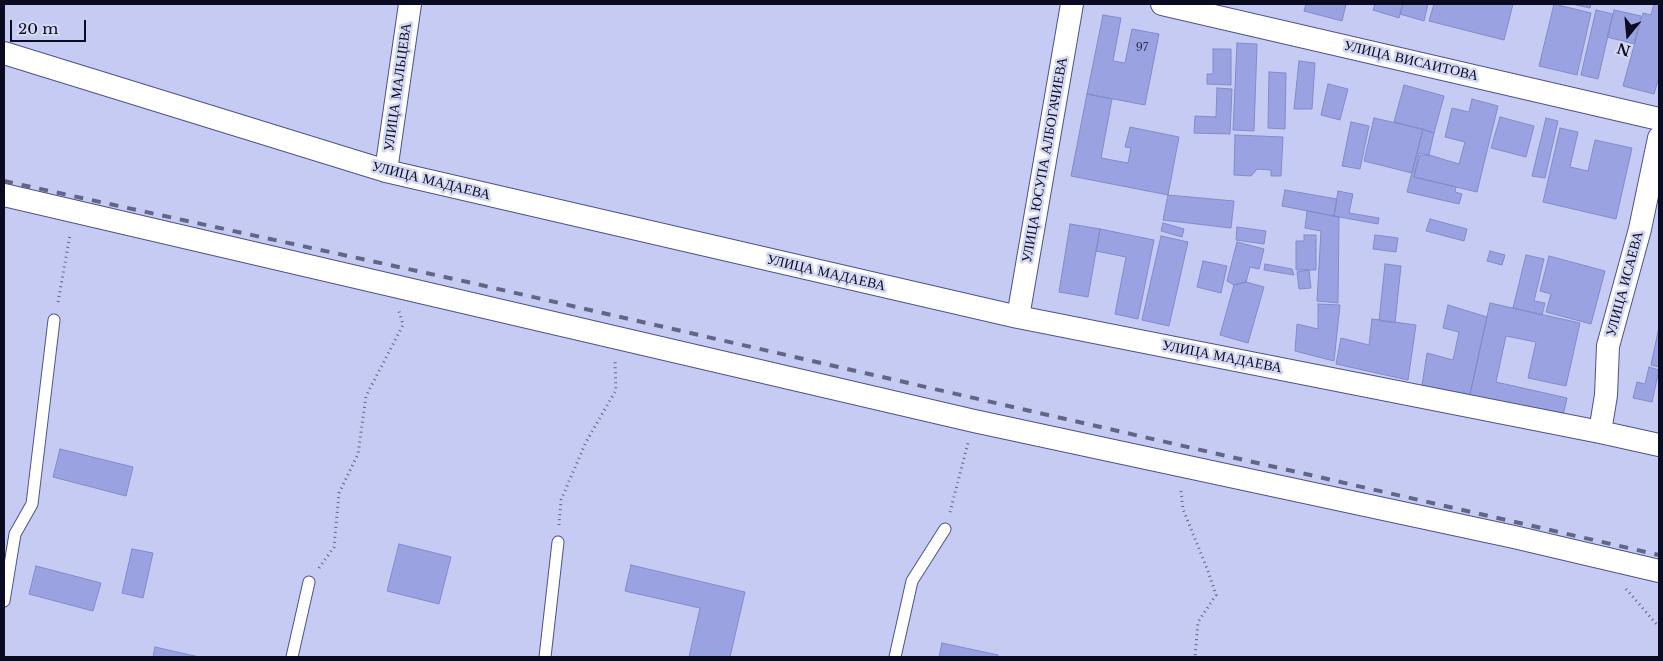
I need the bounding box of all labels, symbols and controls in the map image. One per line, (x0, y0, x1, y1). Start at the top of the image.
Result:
scale bar (12, 10, 89, 42)
north arrow (1603, 10, 1653, 60)
text: 20 m (18, 19, 58, 38)
street label: УЛИЦА МАЛЬЦЕВА (381, 22, 415, 152)
street label: УЛИЦА ВИСАИТОВА (1342, 37, 1480, 85)
text: N (1615, 39, 1633, 60)
house number: 97 (1136, 41, 1148, 55)
street label: УЛИЦА ЮСУПА АЛБОГАЧИЕВА (1019, 56, 1071, 264)
street label: УЛИЦА МАДАЕВА (370, 158, 492, 204)
street label: УЛИЦА ИСАЕВА (1603, 230, 1647, 338)
street label: УЛИЦА МАДАЕВА (765, 251, 887, 295)
street label: УЛИЦА МАДАЕВА (1161, 337, 1283, 377)

